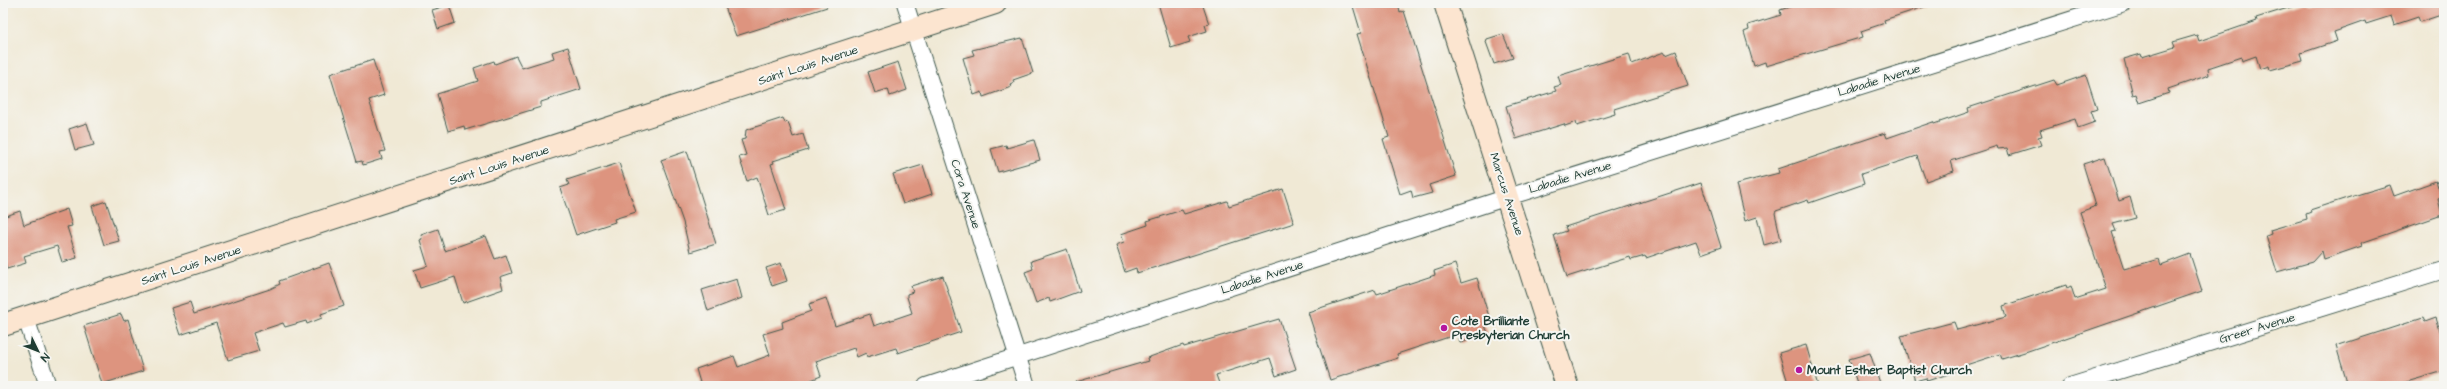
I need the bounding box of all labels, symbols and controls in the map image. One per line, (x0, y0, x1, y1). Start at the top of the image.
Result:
street label: Saint Louis Avenue (756, 41, 861, 90)
street label: Labadie Avenue (1836, 60, 1923, 101)
street label: Saint Louis Avenue (447, 141, 552, 190)
street label: Marcus Avenue (1485, 151, 1528, 238)
street label: Cora Avenue (946, 157, 985, 231)
street label: Labadie Avenue (1527, 157, 1614, 198)
street label: Saint Louis Avenue (139, 241, 244, 290)
street label: Labadie Avenue (1219, 256, 1306, 299)
street label: Greer Avenue (2217, 309, 2298, 348)
place label: Cote Brilliante Presbyterian Church (1452, 313, 1571, 345)
marker: Cote Brilliante Presbyterian Church (1439, 323, 1449, 333)
north arrow (18, 331, 58, 371)
text: N (37, 350, 53, 365)
place label: Mount Esther Baptist Church (1807, 362, 1973, 380)
marker: Mount Esther Baptist Church (1794, 365, 1804, 375)

